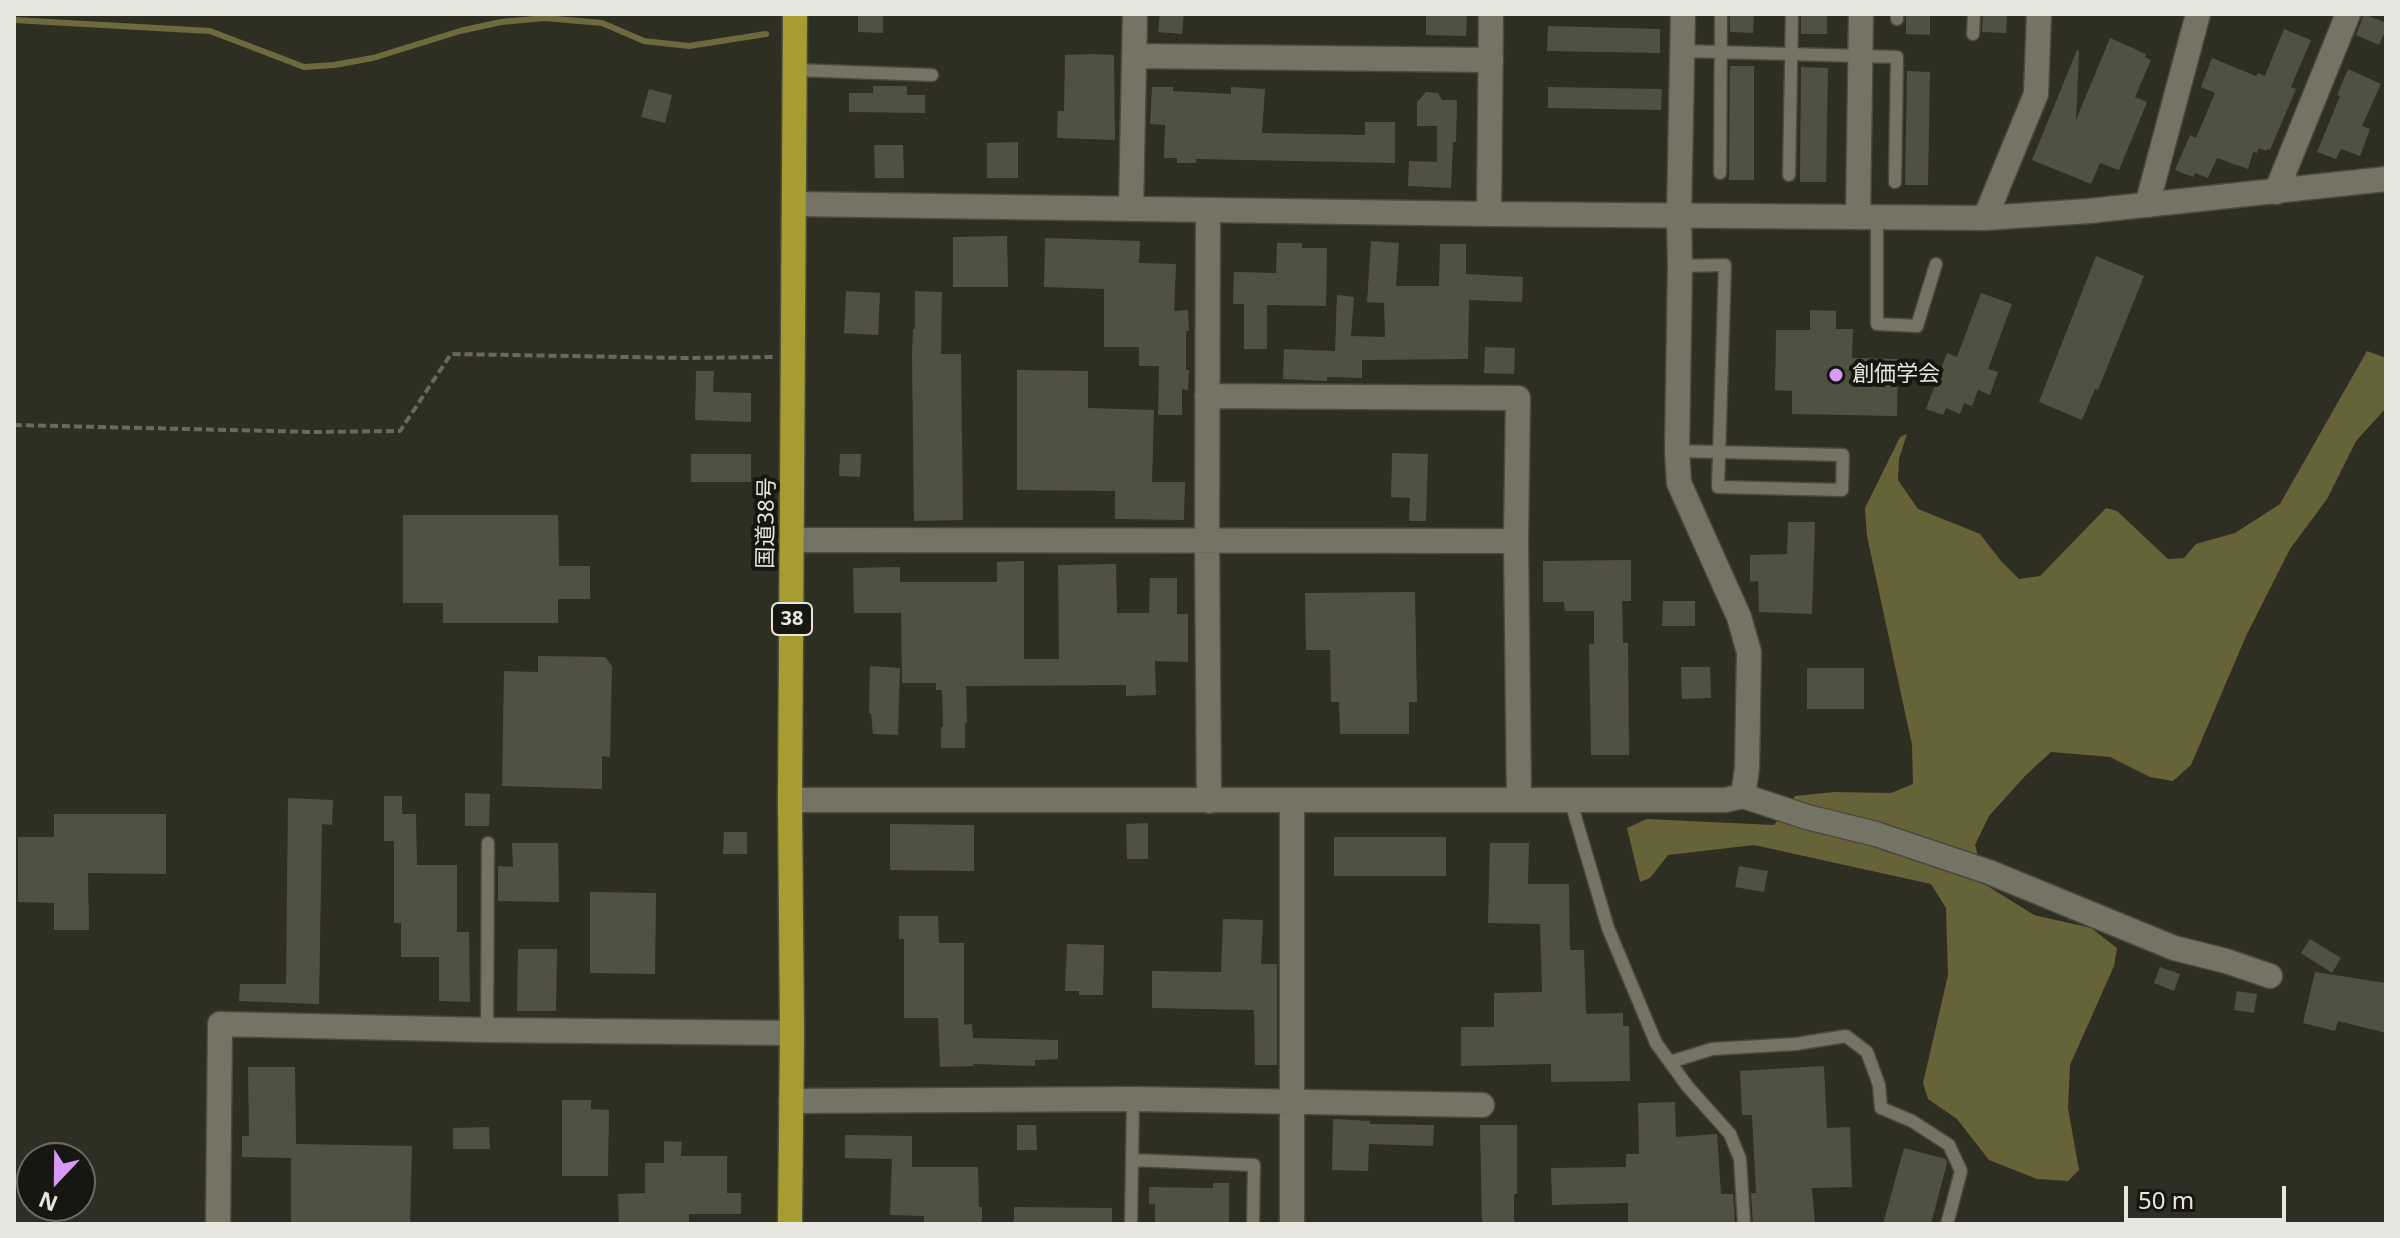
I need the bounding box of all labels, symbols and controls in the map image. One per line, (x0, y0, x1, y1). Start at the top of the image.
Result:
place label: 創価学会 (1852, 362, 1940, 388)
marker: 創価学会 (1827, 366, 1845, 384)
street label: 国道38号 (753, 477, 781, 569)
road number: 38 (772, 603, 812, 635)
north arrow (16, 1142, 96, 1222)
scale bar (2128, 1170, 2290, 1220)
text: 50 m (2138, 1183, 2194, 1216)
text: N (34, 1185, 62, 1220)

